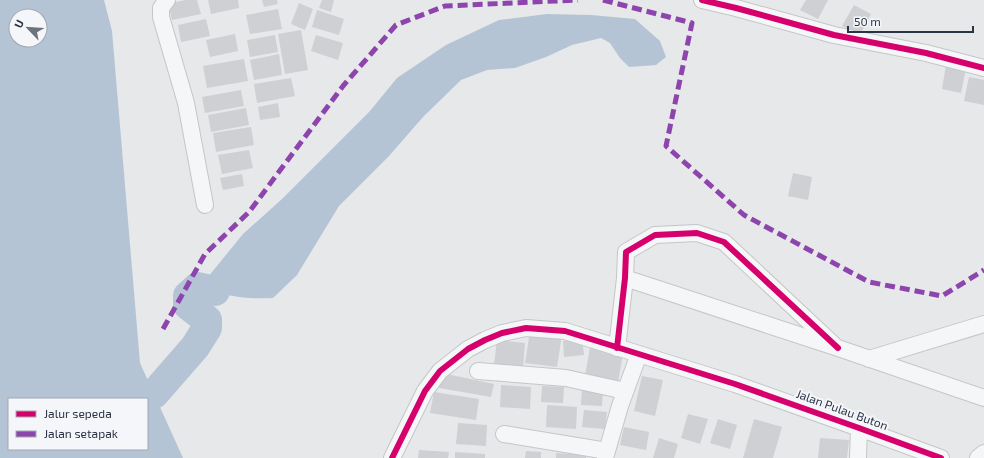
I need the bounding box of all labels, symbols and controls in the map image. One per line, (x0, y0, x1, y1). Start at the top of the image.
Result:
north arrow (8, 8, 48, 48)
scale bar (848, 8, 973, 34)
text: 50 m (854, 14, 881, 28)
text: U (11, 17, 26, 30)
street label: Jalan Pulau Buton (795, 386, 890, 432)
legend (8, 398, 148, 450)
text: Jalur sepeda (44, 406, 112, 420)
text: Jalan setapak (44, 426, 118, 440)

